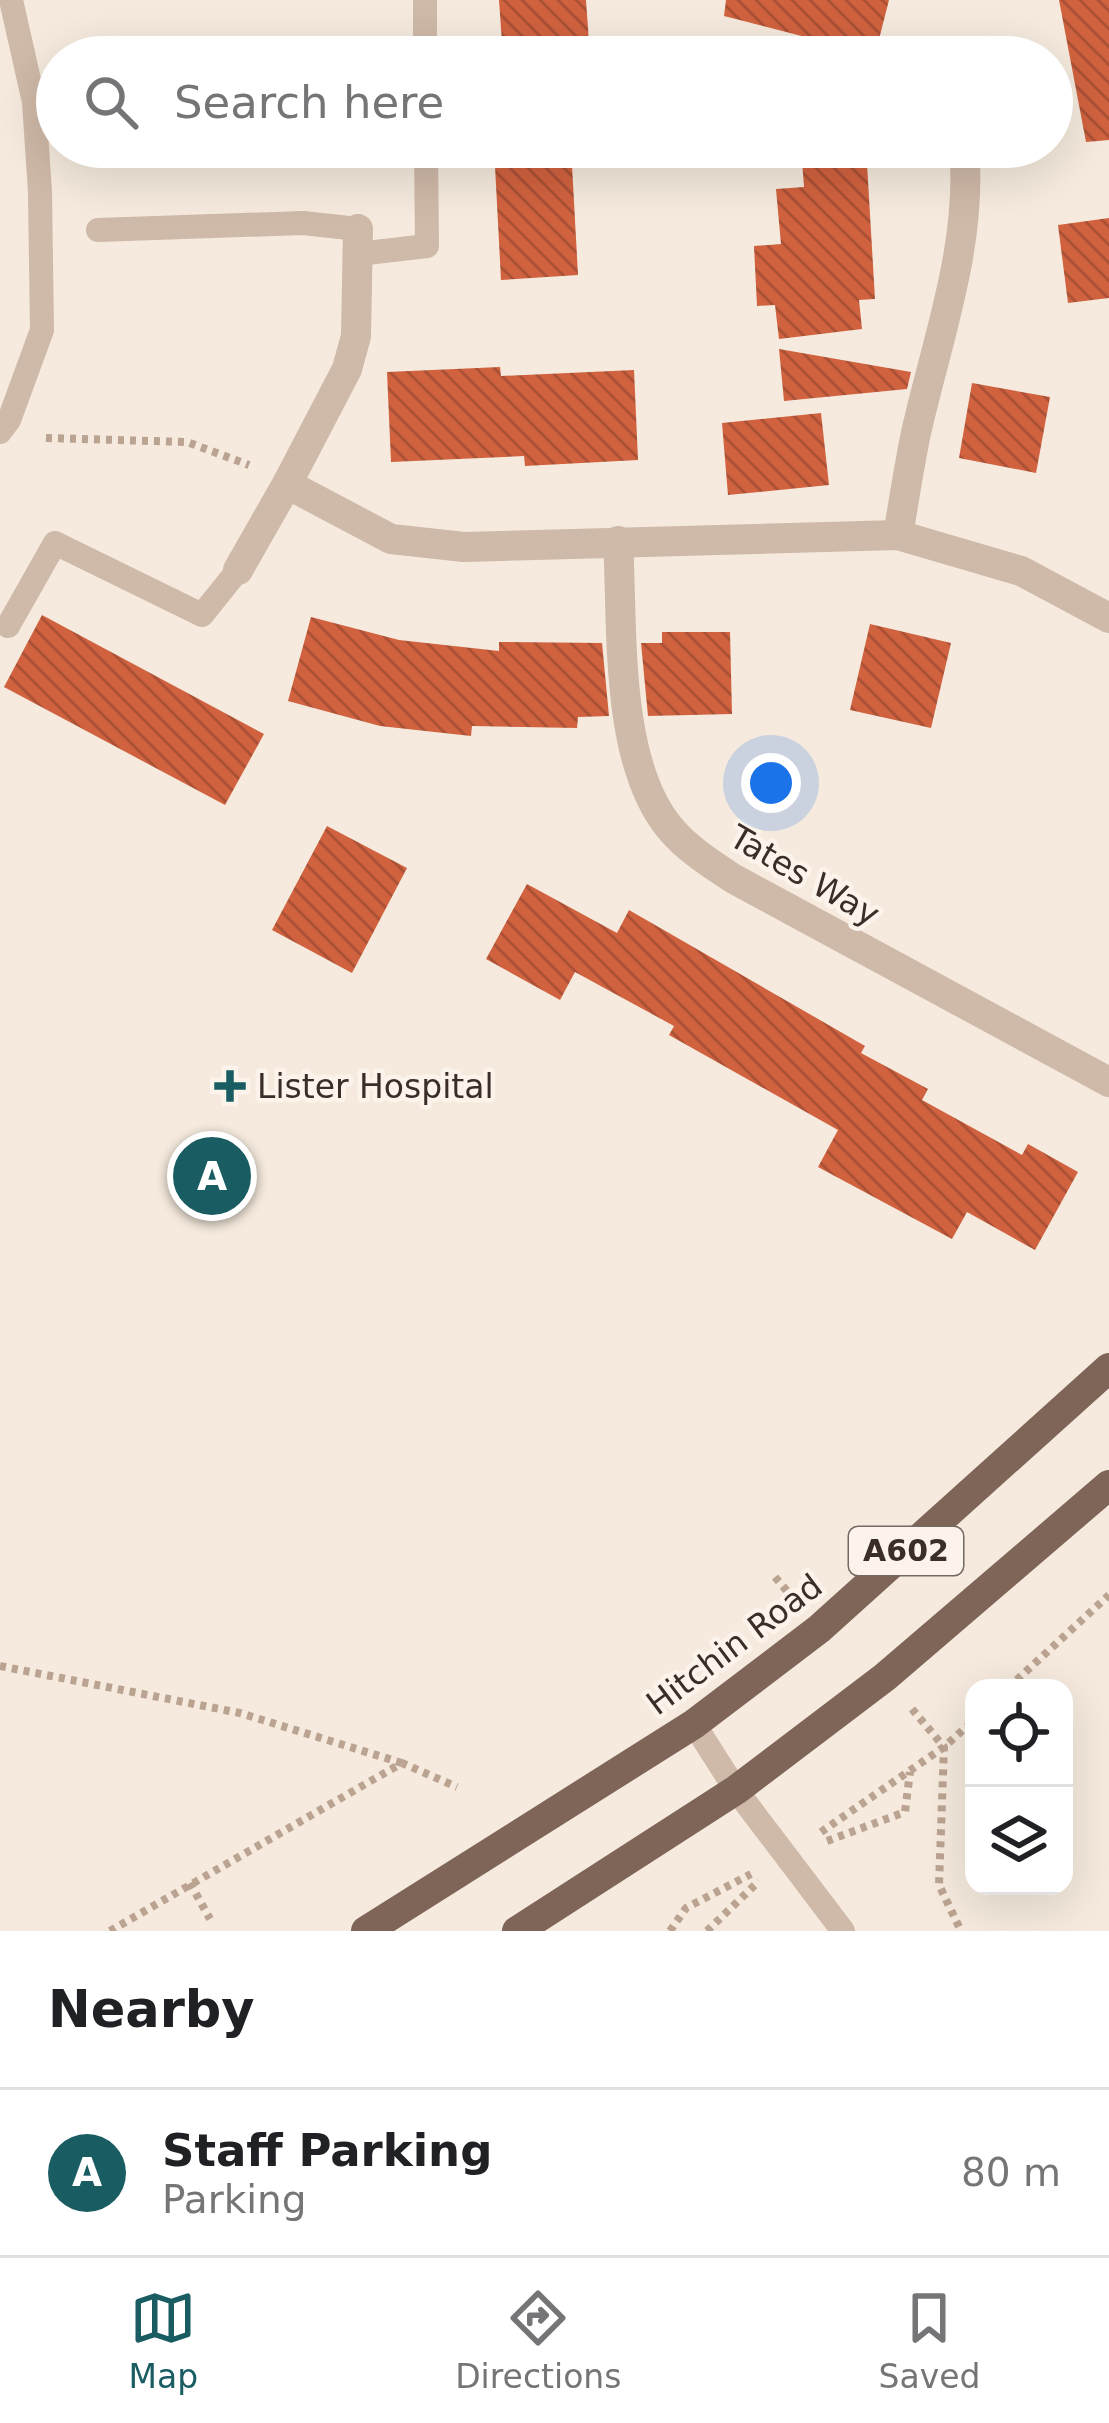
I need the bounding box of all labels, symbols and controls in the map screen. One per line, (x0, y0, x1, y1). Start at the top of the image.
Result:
search box (36, 36, 1073, 168)
icon: search (78, 69, 144, 135)
text: Search here (174, 76, 444, 129)
your location (741, 753, 801, 813)
street label: Tates Way (722, 817, 886, 934)
place label: Lister Hospital (257, 1067, 494, 1106)
marker: Lister Hospital (214, 1070, 246, 1102)
pin: A (173, 1131, 251, 1221)
road number: A602 (849, 1527, 963, 1575)
street label: Hitchin Road (639, 1566, 830, 1723)
map controls (965, 1679, 1073, 1895)
button: locate (965, 1679, 1073, 1787)
button: layers (965, 1787, 1073, 1895)
text: Nearby (48, 1980, 255, 2039)
text: Staff Parking (162, 2124, 492, 2177)
text: A (72, 2150, 102, 2195)
text: 80 m (961, 2150, 1061, 2195)
text: Parking (162, 2177, 307, 2222)
tab: Map (129, 2285, 198, 2396)
tab: Directions (455, 2285, 621, 2396)
tab: Saved (879, 2285, 980, 2396)

